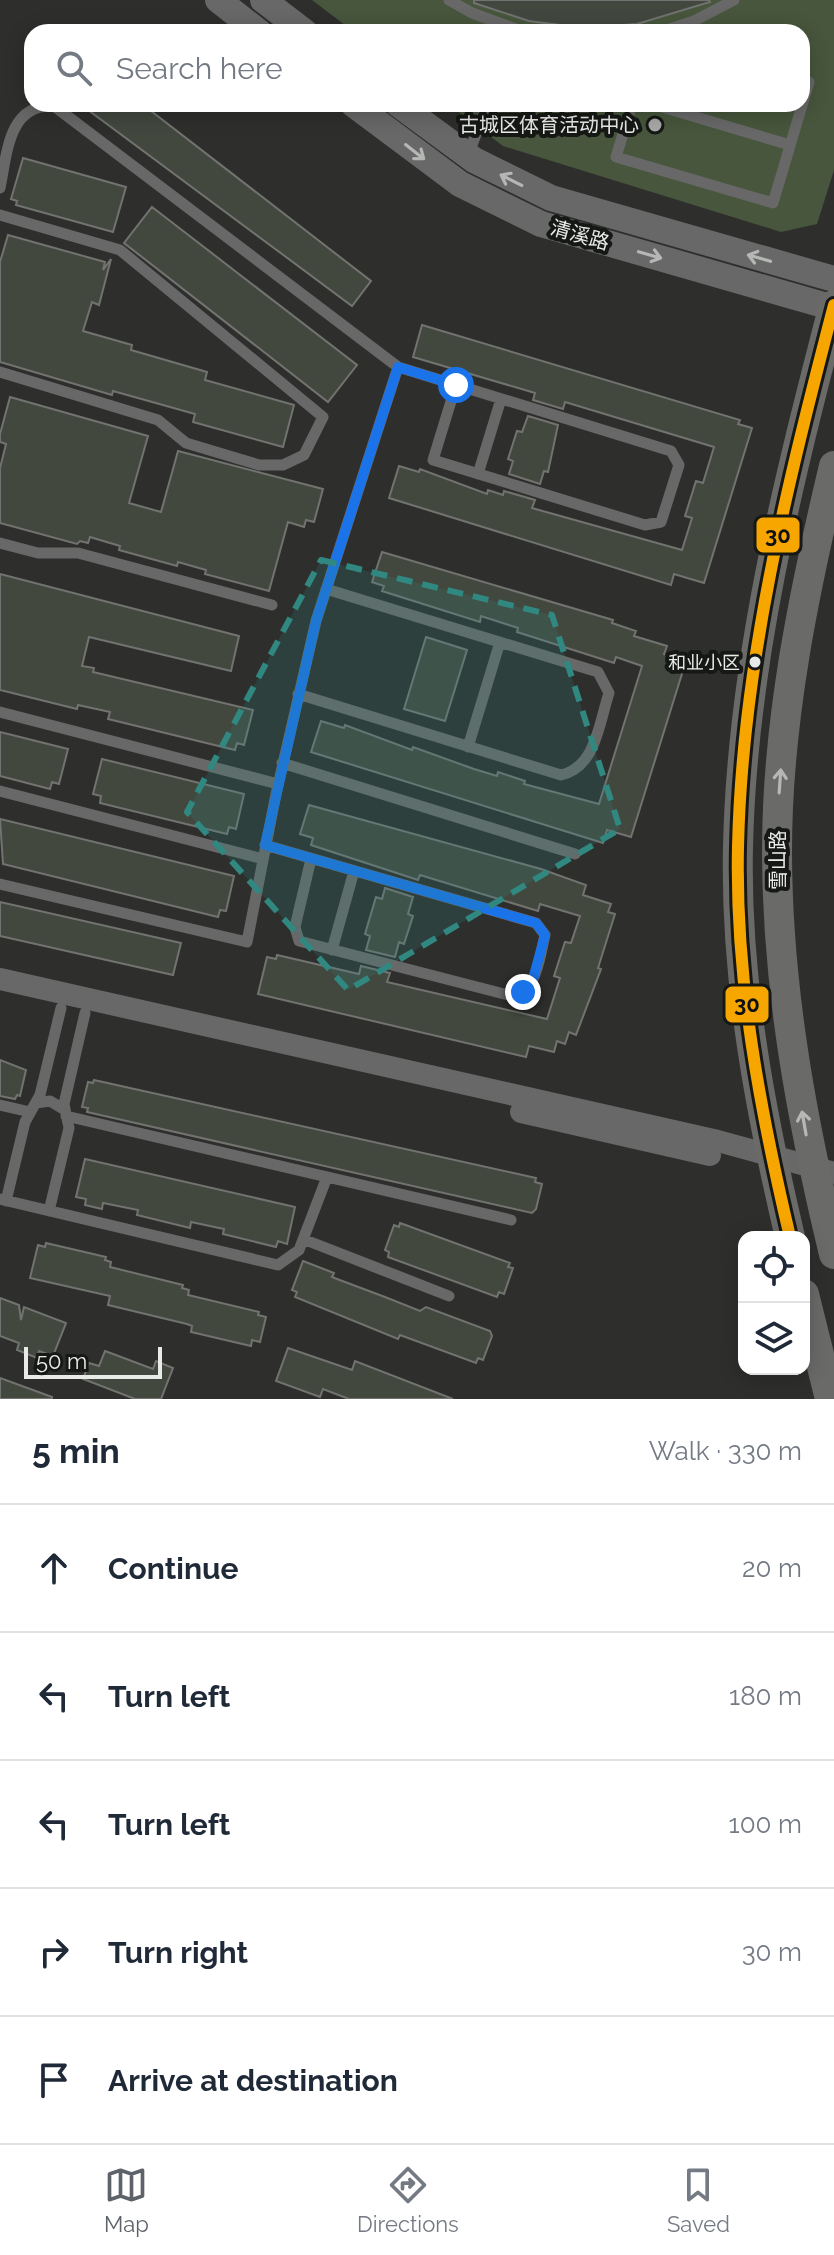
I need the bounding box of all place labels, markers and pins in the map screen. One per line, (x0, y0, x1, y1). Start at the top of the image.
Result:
place label: 古城区体育活动中心 (459, 113, 639, 137)
marker: 古城区体育活动中心 (646, 116, 664, 134)
place label: 和业小区 (668, 652, 740, 673)
marker: 和业小区 (747, 654, 763, 670)

